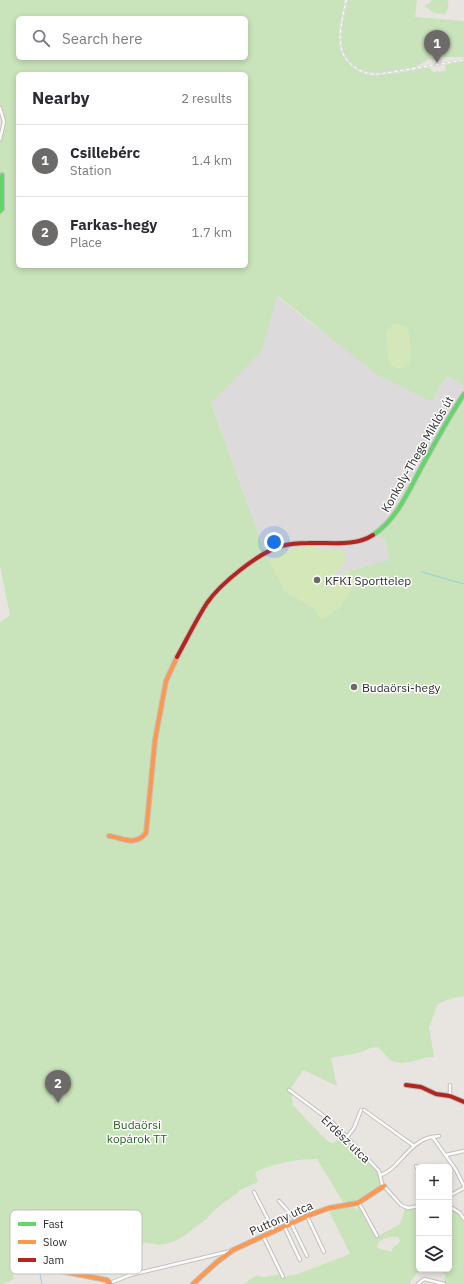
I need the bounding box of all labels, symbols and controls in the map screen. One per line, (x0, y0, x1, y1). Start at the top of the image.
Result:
search box (16, 16, 248, 60)
icon: search (30, 27, 52, 49)
text: Search here (62, 29, 142, 48)
pin: 1 (424, 30, 450, 63)
text: Nearby (32, 87, 90, 109)
text: 2 results (181, 90, 232, 107)
text: Csillebérc (70, 143, 140, 162)
text: 1 (41, 152, 49, 169)
text: 1.4 km (192, 152, 232, 169)
text: Station (70, 162, 112, 179)
text: Farkas-hegy (70, 215, 157, 234)
text: 2 (41, 224, 49, 241)
text: 1.7 km (192, 224, 232, 241)
text: Place (70, 234, 102, 251)
street label: Konkoly-Thege Miklós út (378, 393, 456, 515)
your location (264, 532, 284, 552)
place label: KFKI Sporttelep (325, 573, 411, 588)
marker: KFKI Sporttelep (312, 575, 322, 585)
place label: Budaörsi-hegy (362, 680, 441, 695)
marker: Budaörsi-hegy (349, 682, 359, 692)
pin: 2 (45, 1070, 71, 1103)
street label: Erdész utca (318, 1112, 374, 1166)
park label: Budaörsi kopárok TT (107, 1117, 167, 1146)
map controls (416, 1164, 452, 1272)
button: + (416, 1164, 452, 1200)
street label: Puttony utca (247, 1197, 316, 1239)
button: − (416, 1200, 452, 1236)
legend (10, 1210, 142, 1274)
text: Fast (43, 1217, 64, 1231)
text: Slow (43, 1235, 67, 1249)
button: layers (416, 1236, 452, 1272)
text: Jam (43, 1253, 64, 1267)

